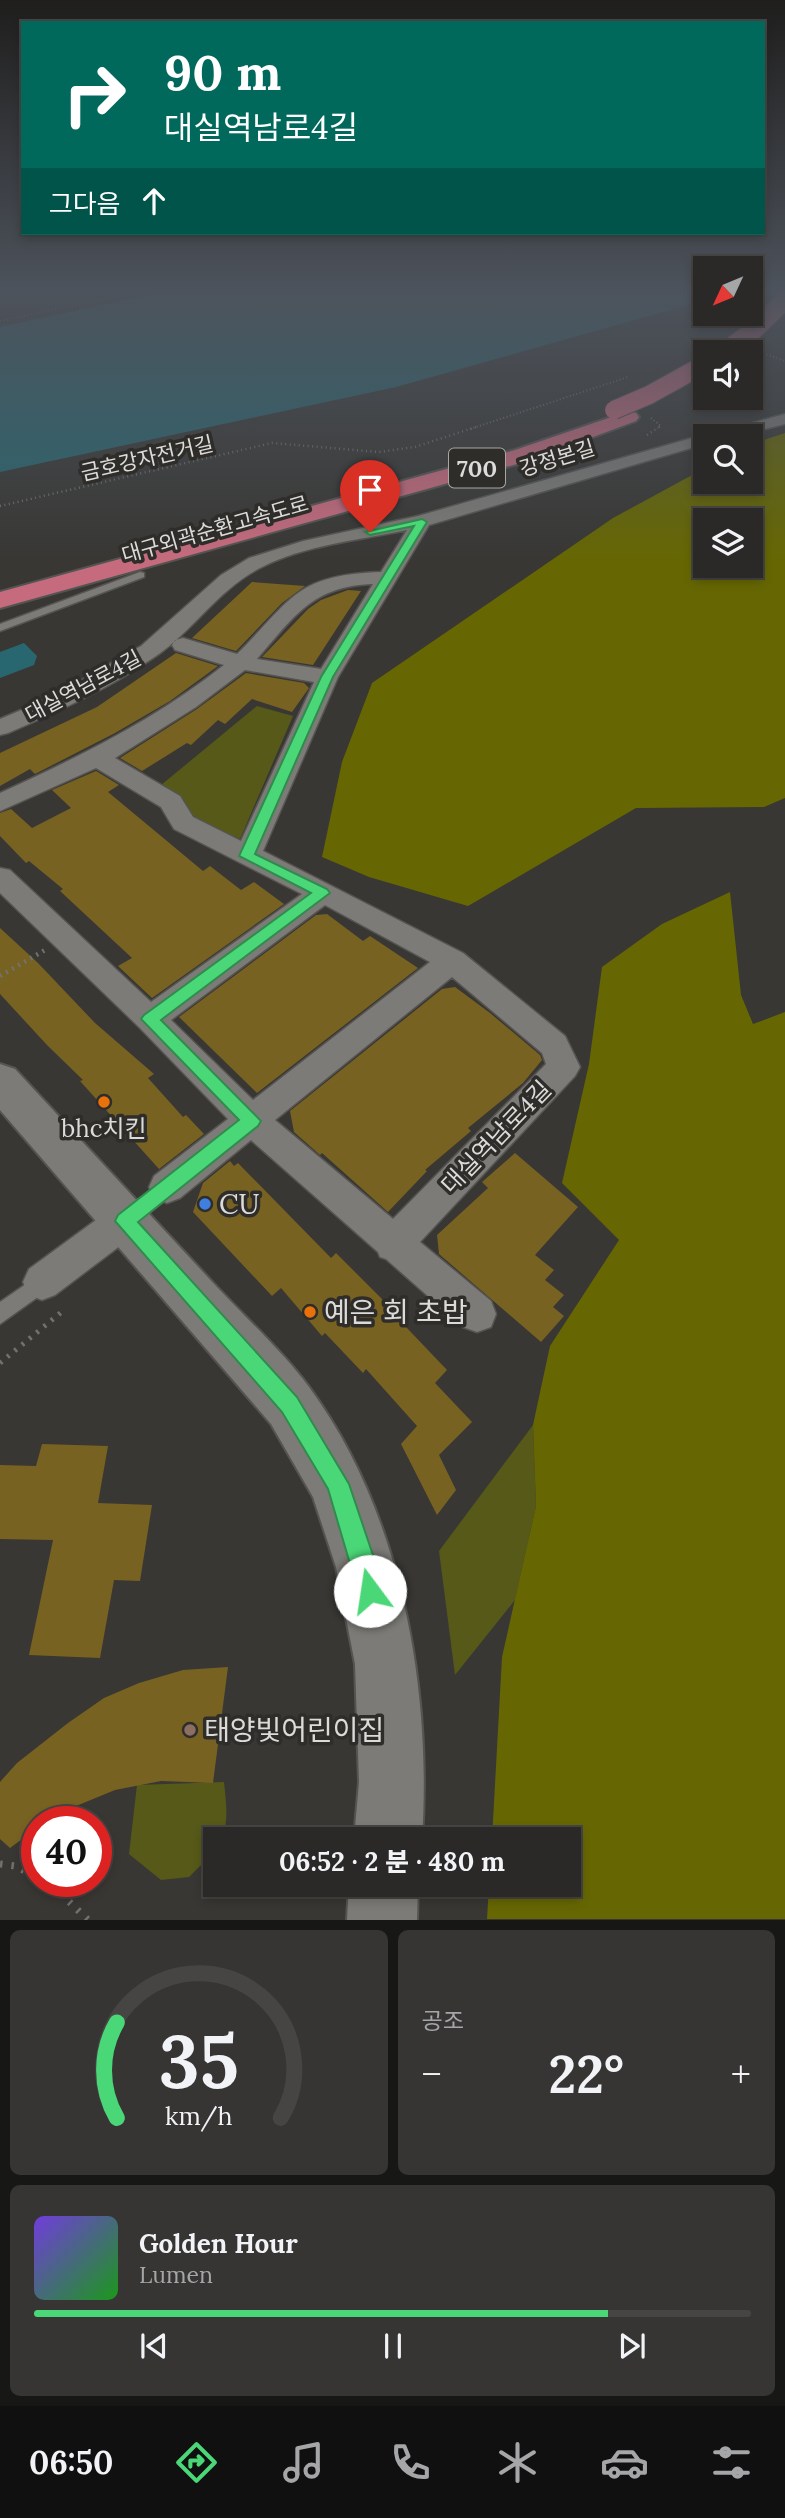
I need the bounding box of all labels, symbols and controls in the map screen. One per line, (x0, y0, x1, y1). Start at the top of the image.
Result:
text: 90 m (164, 41, 281, 103)
icon: right (49, 49, 140, 140)
text: 대실역남로4길 (164, 107, 358, 148)
icon: ahead (135, 182, 173, 220)
text: 그다음 (49, 187, 121, 220)
north arrow (693, 256, 763, 326)
map controls (693, 256, 763, 578)
button: sound (693, 340, 763, 410)
button: search (693, 424, 763, 494)
street label: 금호강자전거길 (78, 430, 216, 486)
street label: 강정본길 (516, 434, 598, 482)
road number: 700 (449, 448, 505, 488)
pin (340, 460, 400, 532)
icon: arrive (351, 471, 389, 509)
street label: 대구외곽순환고속도로 (118, 489, 312, 569)
button: layers (693, 508, 763, 578)
street label: 대실역남로4길 (20, 644, 146, 728)
street label: 대실역남로4길 (434, 1074, 558, 1200)
marker: bhc치킨 (96, 1094, 112, 1110)
place label: bhc치킨 (61, 1113, 147, 1144)
place label: CU (219, 1186, 260, 1222)
marker: CU (197, 1196, 213, 1212)
place label: 예은 회 초밥 (324, 1294, 468, 1330)
marker: 예은 회 초밥 (302, 1304, 318, 1320)
position arrow (333, 1554, 407, 1628)
place label: 태양빛어린이집 (204, 1712, 384, 1748)
marker: 태양빛어린이집 (182, 1722, 198, 1738)
speed limit sign: 40 (21, 1806, 112, 1897)
text: 06:52 · 2 분 · 480 m (279, 1845, 505, 1878)
text: 공조 (422, 2006, 464, 2035)
text: 35 (159, 2016, 239, 2109)
text: 22° (549, 2041, 624, 2107)
text: − (422, 2050, 442, 2098)
text: + (731, 2050, 751, 2098)
text: km/h (165, 2100, 233, 2132)
text: Golden Hour (139, 2227, 298, 2260)
text: Lumen (139, 2260, 213, 2289)
icon: previous (135, 2327, 173, 2365)
icon: pause (374, 2327, 412, 2365)
icon: next (613, 2327, 651, 2365)
icon: directions (172, 2438, 221, 2487)
icon: music (279, 2438, 328, 2487)
icon: phone (386, 2438, 435, 2487)
icon: climate (493, 2438, 542, 2487)
icon: car (600, 2438, 649, 2487)
icon: filters (707, 2438, 756, 2487)
text: 06:50 (29, 2442, 113, 2483)

